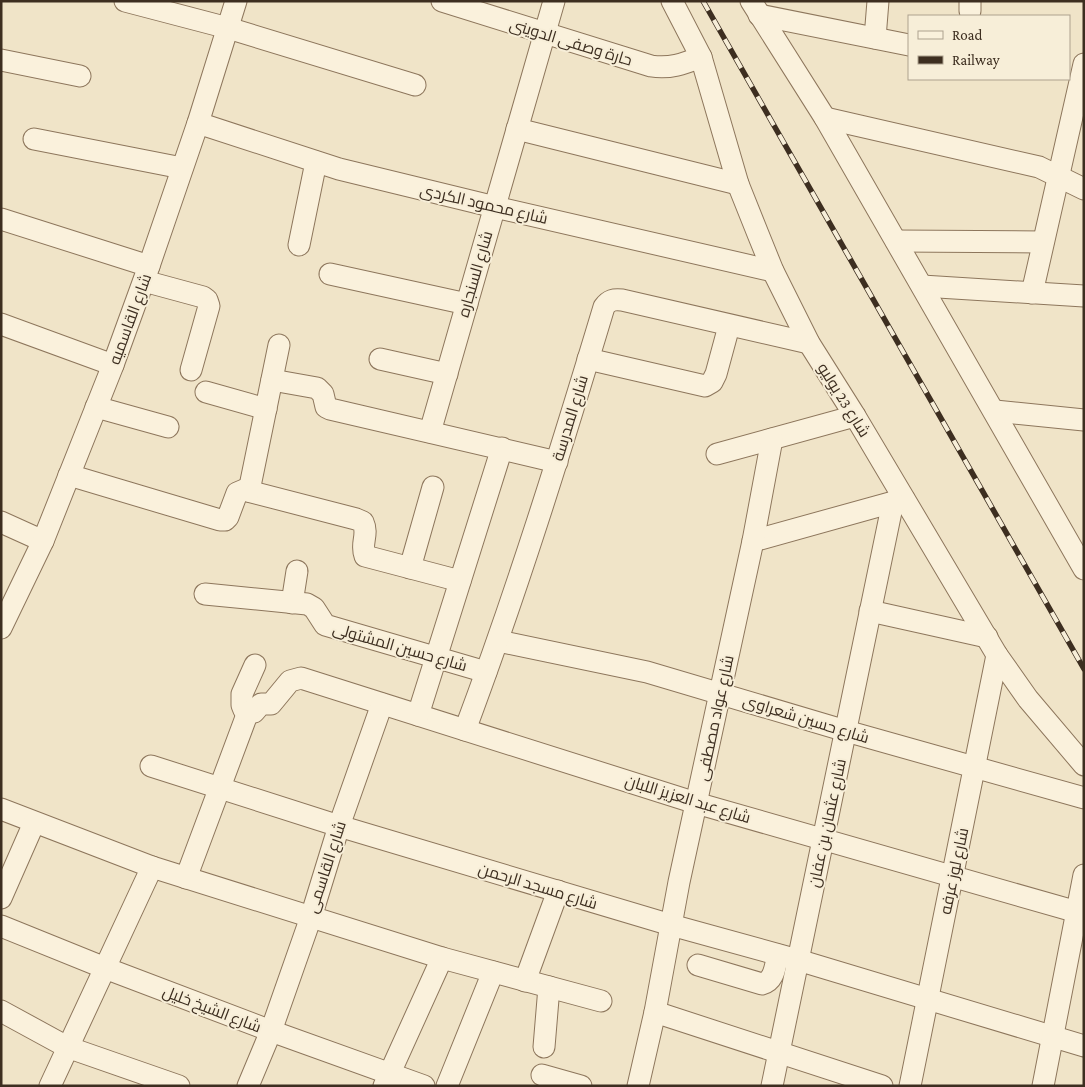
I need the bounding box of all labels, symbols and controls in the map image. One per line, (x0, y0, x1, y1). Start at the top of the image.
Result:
street label: حارة وصفى الدوينى (507, 15, 634, 71)
legend (908, 15, 1070, 80)
text: Road (952, 27, 983, 43)
text: Railway (952, 52, 1000, 69)
street label: شارع محمود الكردى (418, 181, 550, 230)
street label: شارع السنجاره (455, 229, 498, 320)
street label: شارع القاسميه (106, 271, 157, 368)
street label: شارع 23 يوليو (812, 360, 873, 442)
street label: شارع المدرسة (549, 373, 594, 464)
street label: شارع حسين المشتولى (330, 620, 469, 677)
street label: شارع عواد مصطفى (693, 654, 740, 783)
street label: شارع حسين شعراوى (740, 692, 871, 749)
street label: شارع عثمان بن عفان (805, 757, 852, 889)
street label: شارع عبد العزيز اللبان (622, 772, 753, 829)
street label: شارع القاسمى (303, 819, 352, 916)
street label: شارع لوز عرفه (937, 826, 974, 916)
street label: شارع مسجد الرحمن (476, 860, 600, 915)
street label: شارع الشيخ خليل (159, 982, 264, 1038)

